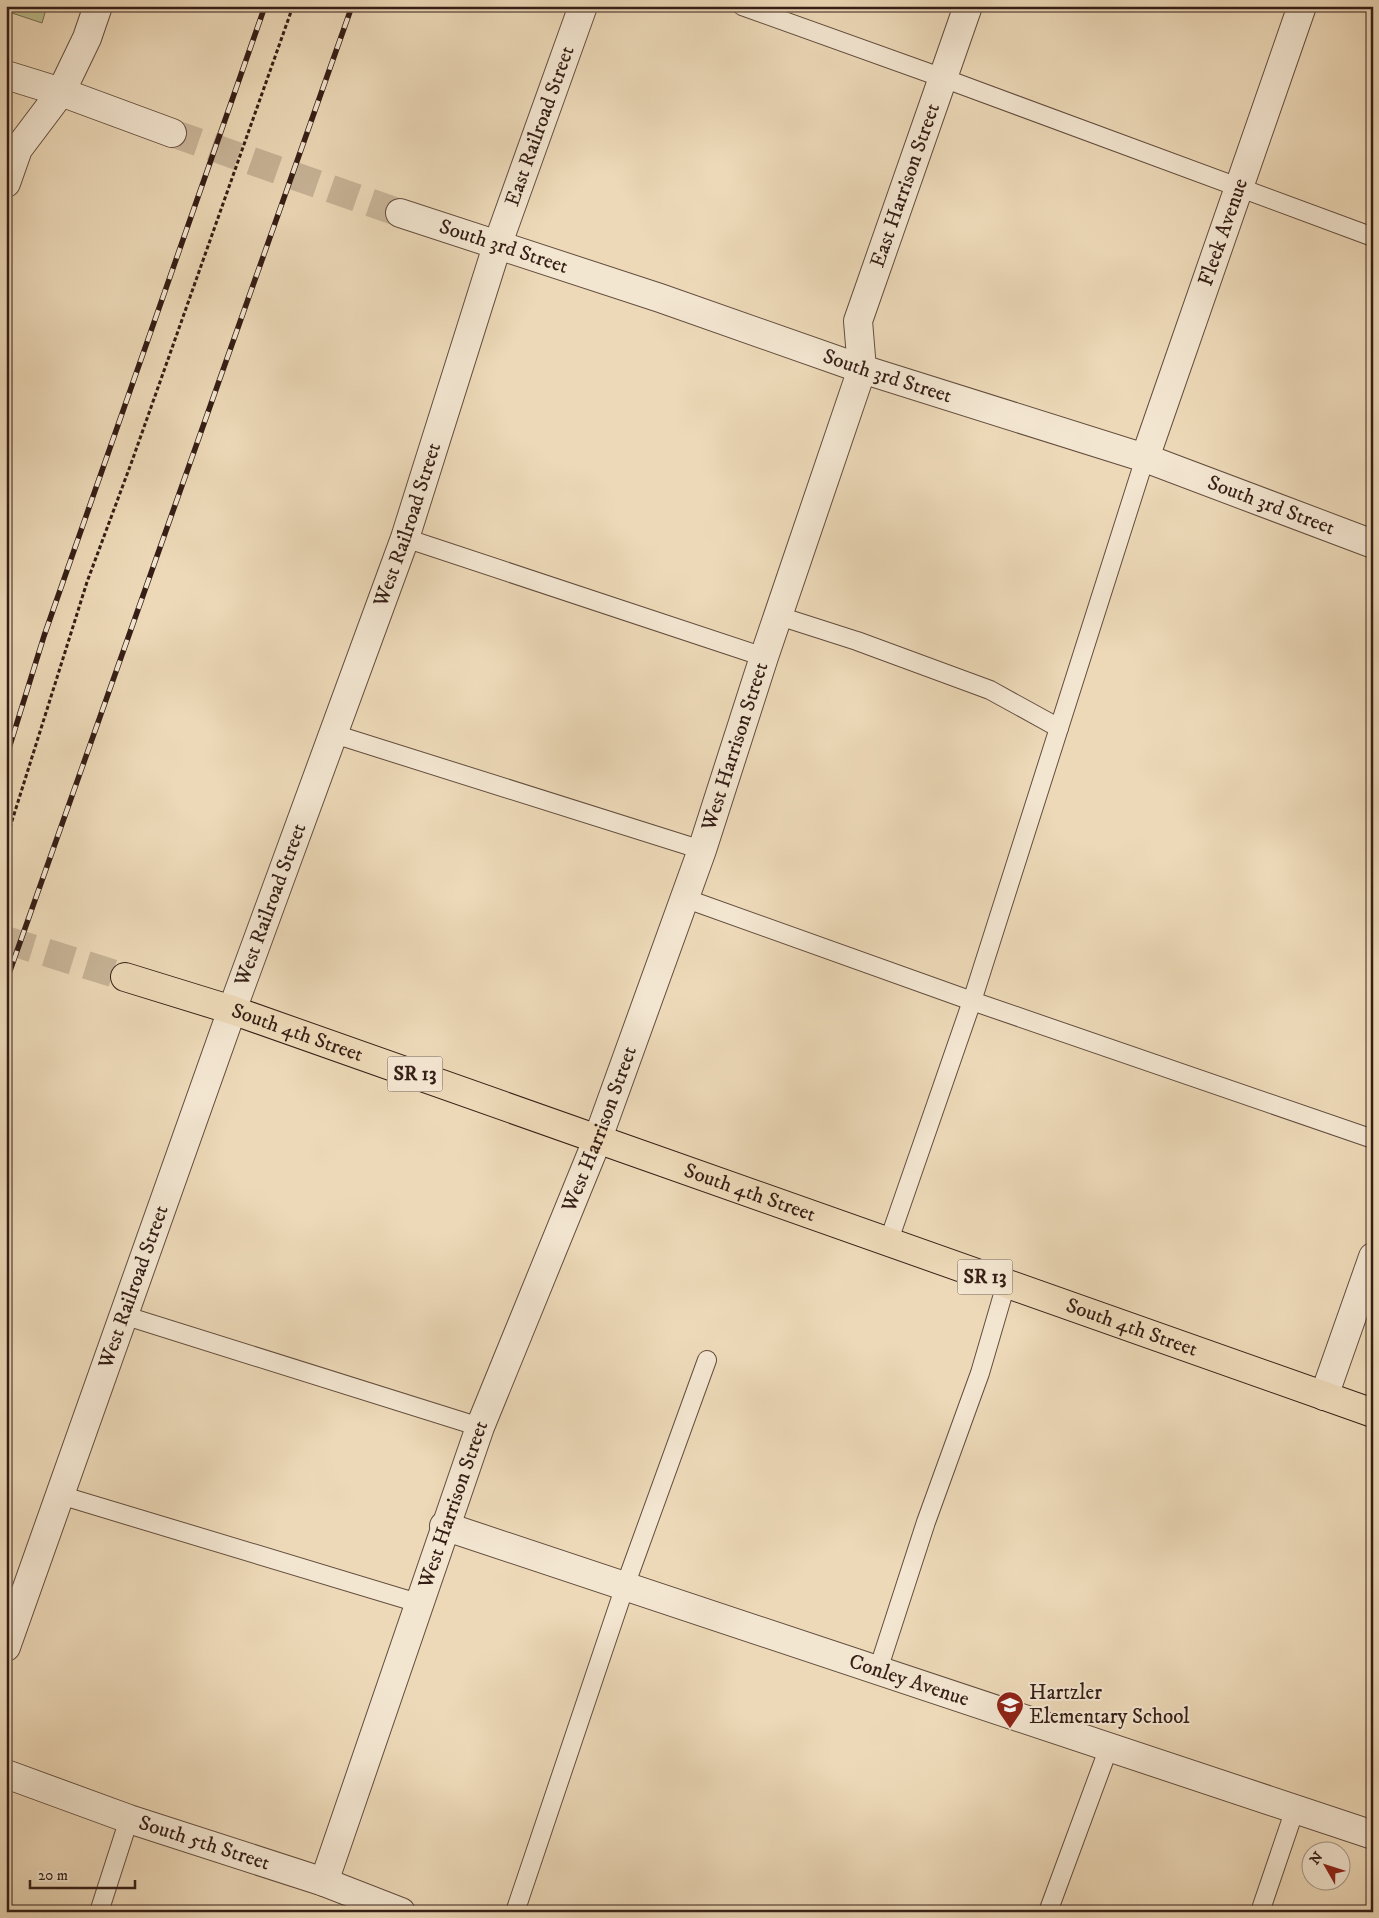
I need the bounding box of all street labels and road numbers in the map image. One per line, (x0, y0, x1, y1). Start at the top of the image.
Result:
street label: East Railroad Street (499, 42, 581, 210)
street label: East Harrison Street (865, 100, 946, 271)
street label: Fleek Avenue (1193, 175, 1254, 289)
street label: South 3rd Street (436, 214, 572, 280)
street label: South 3rd Street (819, 343, 955, 409)
street label: West Railroad Street (368, 439, 447, 611)
street label: South 3rd Street (1204, 470, 1339, 541)
street label: West Harrison Street (696, 659, 774, 835)
street label: West Railroad Street (229, 820, 312, 991)
street label: South 4th Street (228, 998, 367, 1068)
street label: West Harrison Street (556, 1043, 643, 1217)
road number: SR 13 (388, 1056, 442, 1092)
street label: South 4th Street (680, 1158, 819, 1228)
street label: West Railroad Street (92, 1202, 175, 1373)
road number: SR 13 (958, 1260, 1012, 1294)
street label: South 4th Street (1062, 1293, 1201, 1363)
street label: West Harrison Street (412, 1417, 494, 1593)
street label: Conley Avenue (845, 1649, 973, 1713)
street label: South 5th Street (135, 1810, 273, 1877)

